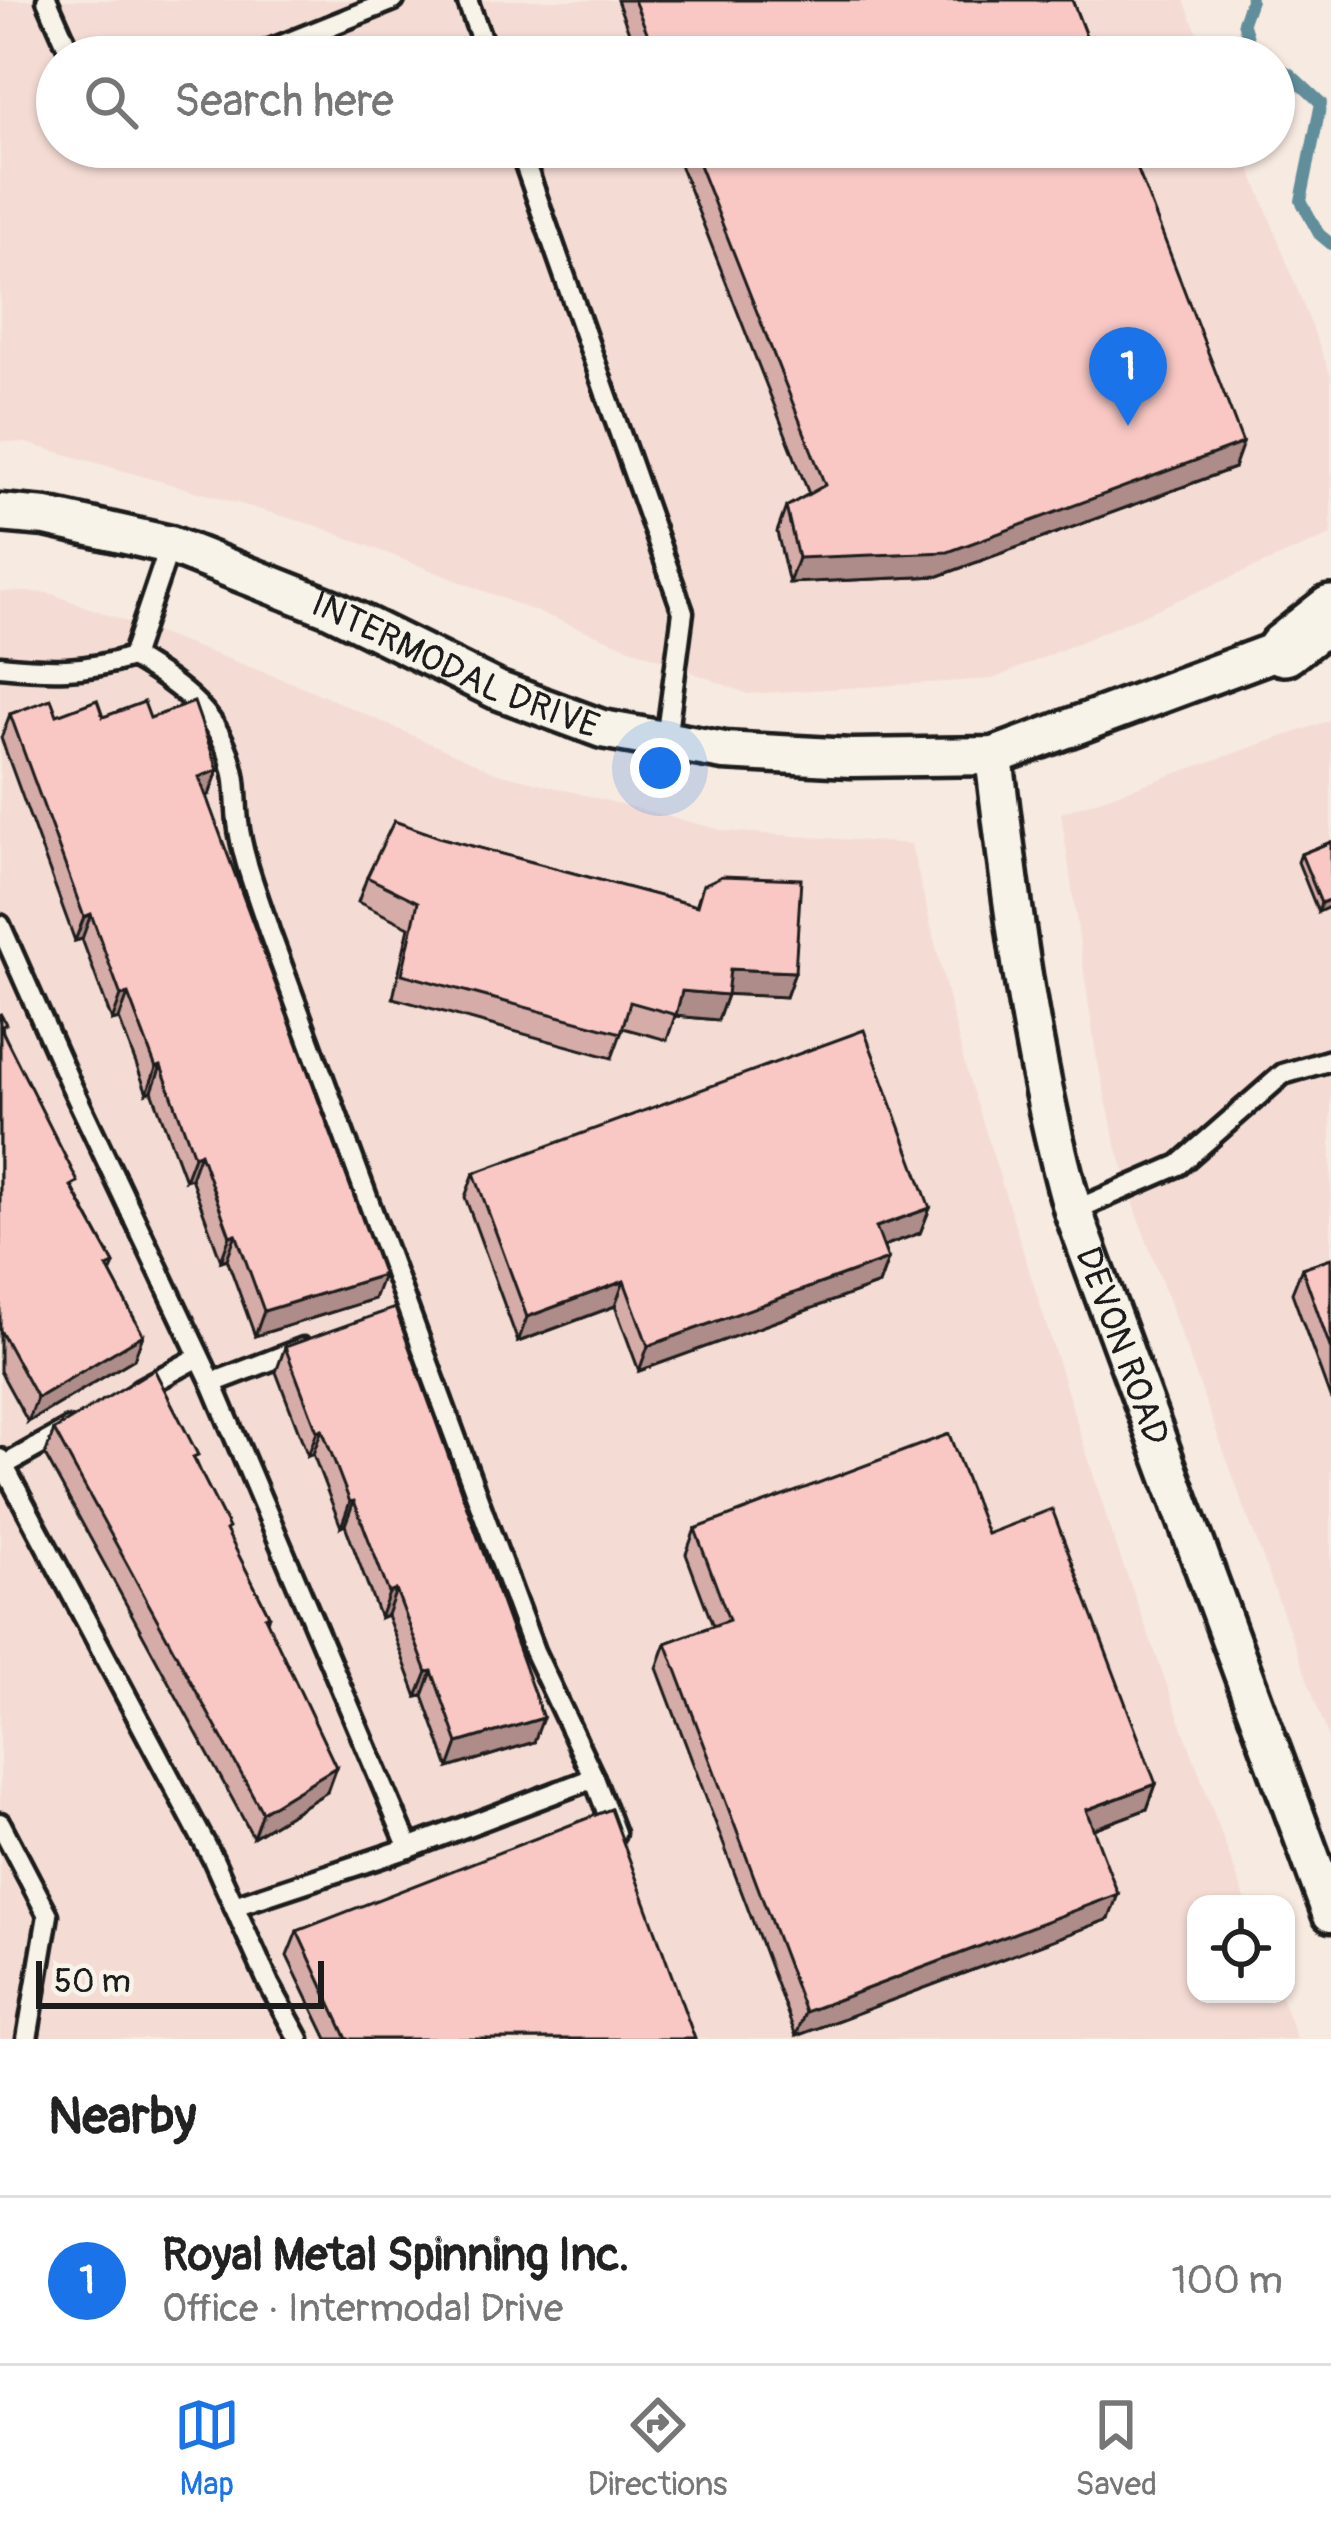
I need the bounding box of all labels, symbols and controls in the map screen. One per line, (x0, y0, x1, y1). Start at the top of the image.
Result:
search box (36, 36, 1295, 168)
icon: search (78, 69, 144, 135)
text: Search here (174, 74, 394, 130)
pin: 1 (1089, 327, 1167, 426)
street label: INTERMODAL DRIVE (305, 581, 605, 748)
your location (630, 738, 690, 798)
street label: DEVON ROAD (1066, 1241, 1179, 1451)
map controls (1187, 1895, 1295, 2003)
button: locate (1187, 1895, 1295, 2003)
scale bar (36, 1955, 324, 2008)
text: 50 m (54, 1961, 131, 2002)
text: Nearby (48, 2085, 196, 2149)
text: Royal Metal Spinning Inc. (162, 2228, 629, 2284)
text: 1 (79, 2256, 95, 2305)
text: 100 m (1171, 2256, 1283, 2305)
text: Office · Intermodal Drive (162, 2284, 563, 2333)
tab: Map (174, 2392, 240, 2505)
tab: Directions (588, 2392, 728, 2505)
tab: Saved (1075, 2392, 1157, 2505)

